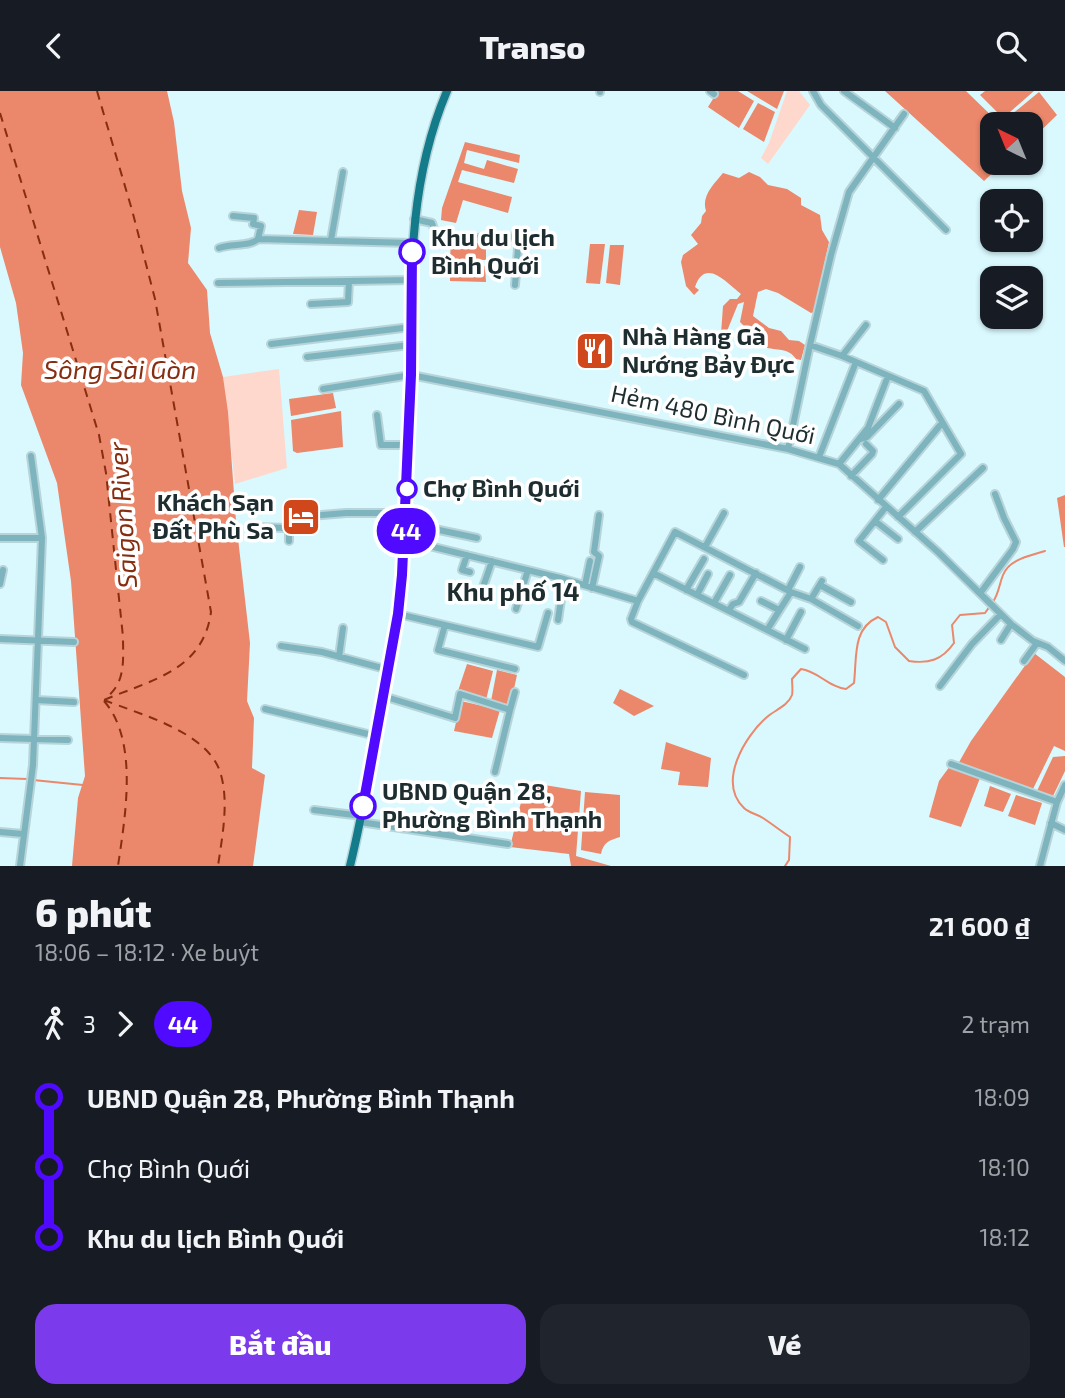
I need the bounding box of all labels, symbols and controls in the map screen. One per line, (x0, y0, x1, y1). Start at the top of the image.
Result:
icon: back (35, 27, 73, 65)
text: Transo (479, 27, 586, 65)
icon: search (992, 27, 1030, 65)
north arrow (980, 112, 1043, 175)
map controls (980, 112, 1043, 329)
button: locate (980, 189, 1043, 252)
place label: Khu du lịch Bình Quới (431, 222, 555, 280)
marker: Khu du lịch Bình Quới (399, 239, 425, 265)
button: layers (980, 266, 1043, 329)
place label: Nhà Hàng Gà Nướng Bảy Đực (622, 321, 795, 378)
restaurant icon: Nhà Hàng Gà Nướng Bảy Đực (574, 330, 616, 372)
water label: Sông Sài Gòn (44, 353, 196, 384)
street label: Hẻm 480 Bình Quới (608, 378, 818, 449)
water label: Saigon River (101, 440, 142, 589)
place label: Chợ Bình Quới (423, 473, 580, 503)
marker: Chợ Bình Quới (397, 479, 417, 499)
place label: Khách Sạn Đất Phù Sa (152, 487, 274, 544)
hotel icon: Khách Sạn Đất Phù Sa (280, 496, 322, 538)
line badge: 44 (374, 508, 438, 554)
text: 44 (391, 516, 421, 545)
district label: Khu phố 14 (446, 575, 580, 606)
place label: UBND Quận 28, Phường Bình Thạnh (382, 776, 602, 833)
marker: UBND Quận 28, Phường Bình Thạnh (350, 793, 376, 819)
text: 6 phút (35, 889, 152, 935)
text: 21 600 ₫ (929, 910, 1030, 941)
text: 18:06 – 18:12 · Xe buýt (35, 938, 259, 966)
icon: walk (35, 1005, 73, 1043)
icon: forward (106, 1005, 144, 1043)
text: 44 (168, 1009, 198, 1038)
text: 3 (83, 1010, 96, 1038)
text: 2 trạm (962, 1010, 1030, 1038)
text: UBND Quận 28, Phường Bình Thạnh (87, 1082, 515, 1113)
text: 18:09 (974, 1083, 1030, 1111)
text: Chợ Bình Quới (87, 1152, 250, 1183)
text: 18:10 (978, 1153, 1030, 1181)
text: Khu du lịch Bình Quới (87, 1222, 344, 1253)
text: 18:12 (979, 1223, 1030, 1251)
button: Bắt đầu (35, 1304, 526, 1384)
button: Vé (540, 1304, 1030, 1384)

